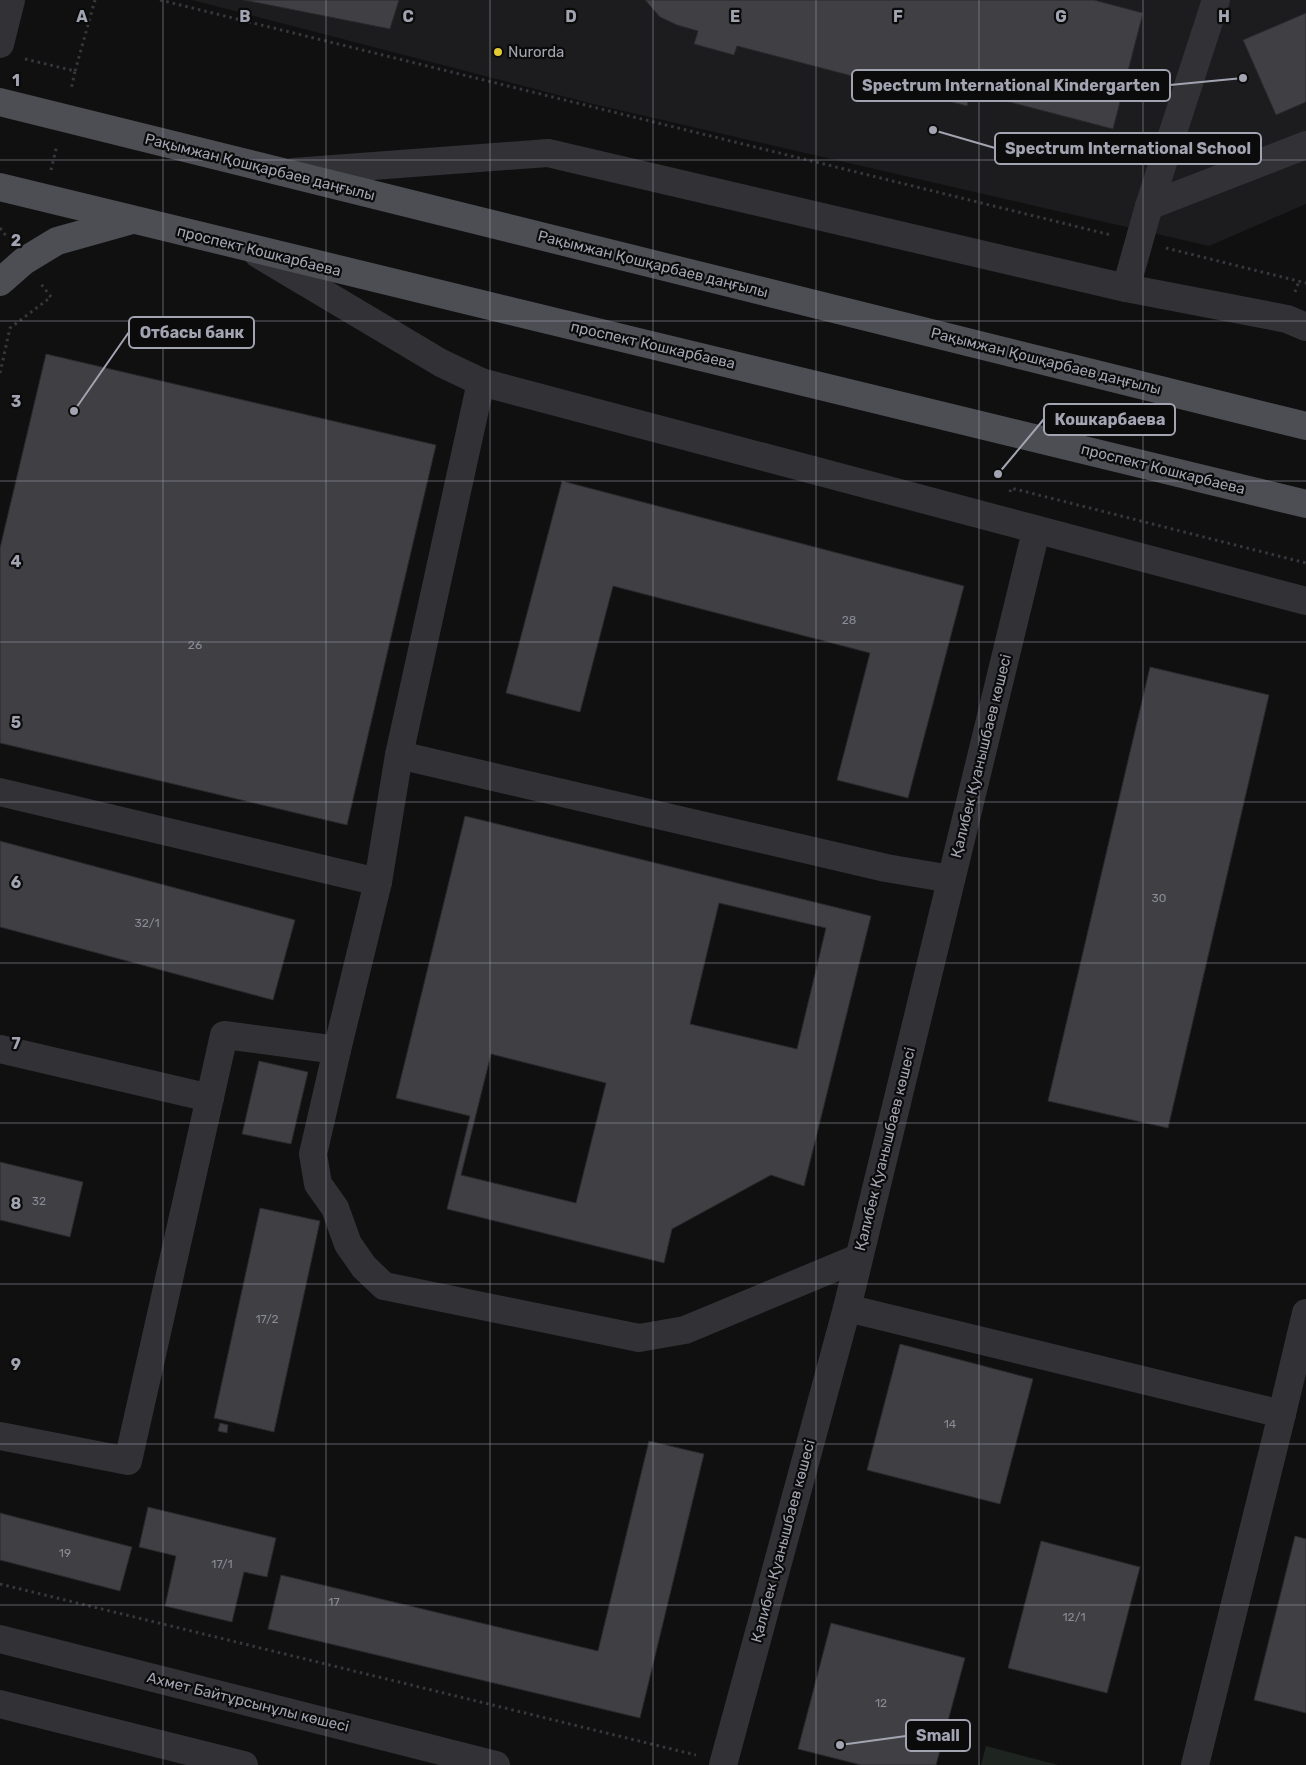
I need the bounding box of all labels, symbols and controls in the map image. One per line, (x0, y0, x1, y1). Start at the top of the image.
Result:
text: A (76, 7, 88, 26)
text: B (239, 7, 251, 26)
text: C (402, 7, 414, 26)
text: D (565, 7, 577, 26)
text: E (730, 7, 740, 26)
text: F (893, 7, 903, 26)
text: G (1055, 7, 1067, 26)
text: H (1218, 7, 1230, 26)
place label: Nurorda (508, 43, 564, 61)
marker: Nurorda (492, 46, 504, 58)
callout: Spectrum International Kindergarten (852, 70, 1170, 101)
text: 1 (12, 71, 20, 90)
text: Spectrum International Kindergarten (862, 76, 1160, 95)
street label: Рақымжан Қошқарбаев даңғылы (143, 130, 377, 204)
callout: Spectrum International School (995, 133, 1261, 164)
text: Spectrum International School (1005, 139, 1251, 158)
street label: проспект Кошкарбаева (175, 222, 343, 280)
street label: Рақымжан Қошқарбаев даңғылы (536, 227, 770, 301)
text: 2 (11, 231, 21, 250)
callout: Отбасы банк (129, 317, 254, 348)
street label: проспект Кошкарбаева (569, 317, 737, 373)
text: Отбасы банк (140, 323, 245, 342)
street label: Рақымжан Қошқарбаев даңғылы (929, 324, 1163, 398)
text: 3 (11, 392, 21, 411)
callout: Кошкарбаева (1044, 404, 1175, 435)
text: Кошкарбаева (1055, 410, 1165, 429)
street label: проспект Кошкарбаева (1079, 440, 1247, 498)
text: 4 (11, 552, 22, 571)
house number: 28 (842, 613, 856, 627)
house number: 26 (188, 638, 202, 652)
street label: Қалибек Қуанышбаев көшесі (947, 652, 1015, 860)
text: 5 (11, 713, 21, 732)
text: 6 (11, 873, 21, 892)
house number: 30 (1152, 891, 1166, 905)
house number: 32/1 (134, 916, 160, 930)
text: 7 (11, 1034, 21, 1053)
street label: Қалибек Қуанышбаев көшесі (851, 1045, 919, 1253)
text: 8 (11, 1194, 22, 1213)
house number: 32 (32, 1194, 46, 1208)
house number: 17/2 (255, 1312, 279, 1326)
text: 9 (11, 1355, 21, 1374)
house number: 14 (944, 1417, 957, 1431)
street label: Қалибек Қуанышбаев көшесі (747, 1438, 819, 1644)
house number: 19 (59, 1546, 71, 1560)
house number: 17/1 (211, 1557, 233, 1571)
house number: 17 (328, 1595, 340, 1609)
house number: 12/1 (1062, 1610, 1086, 1624)
street label: Ахмет Байтұрсынұлы көшесі (145, 1668, 351, 1736)
house number: 12 (875, 1696, 887, 1710)
callout: Small (906, 1720, 970, 1751)
text: Small (916, 1726, 960, 1745)

